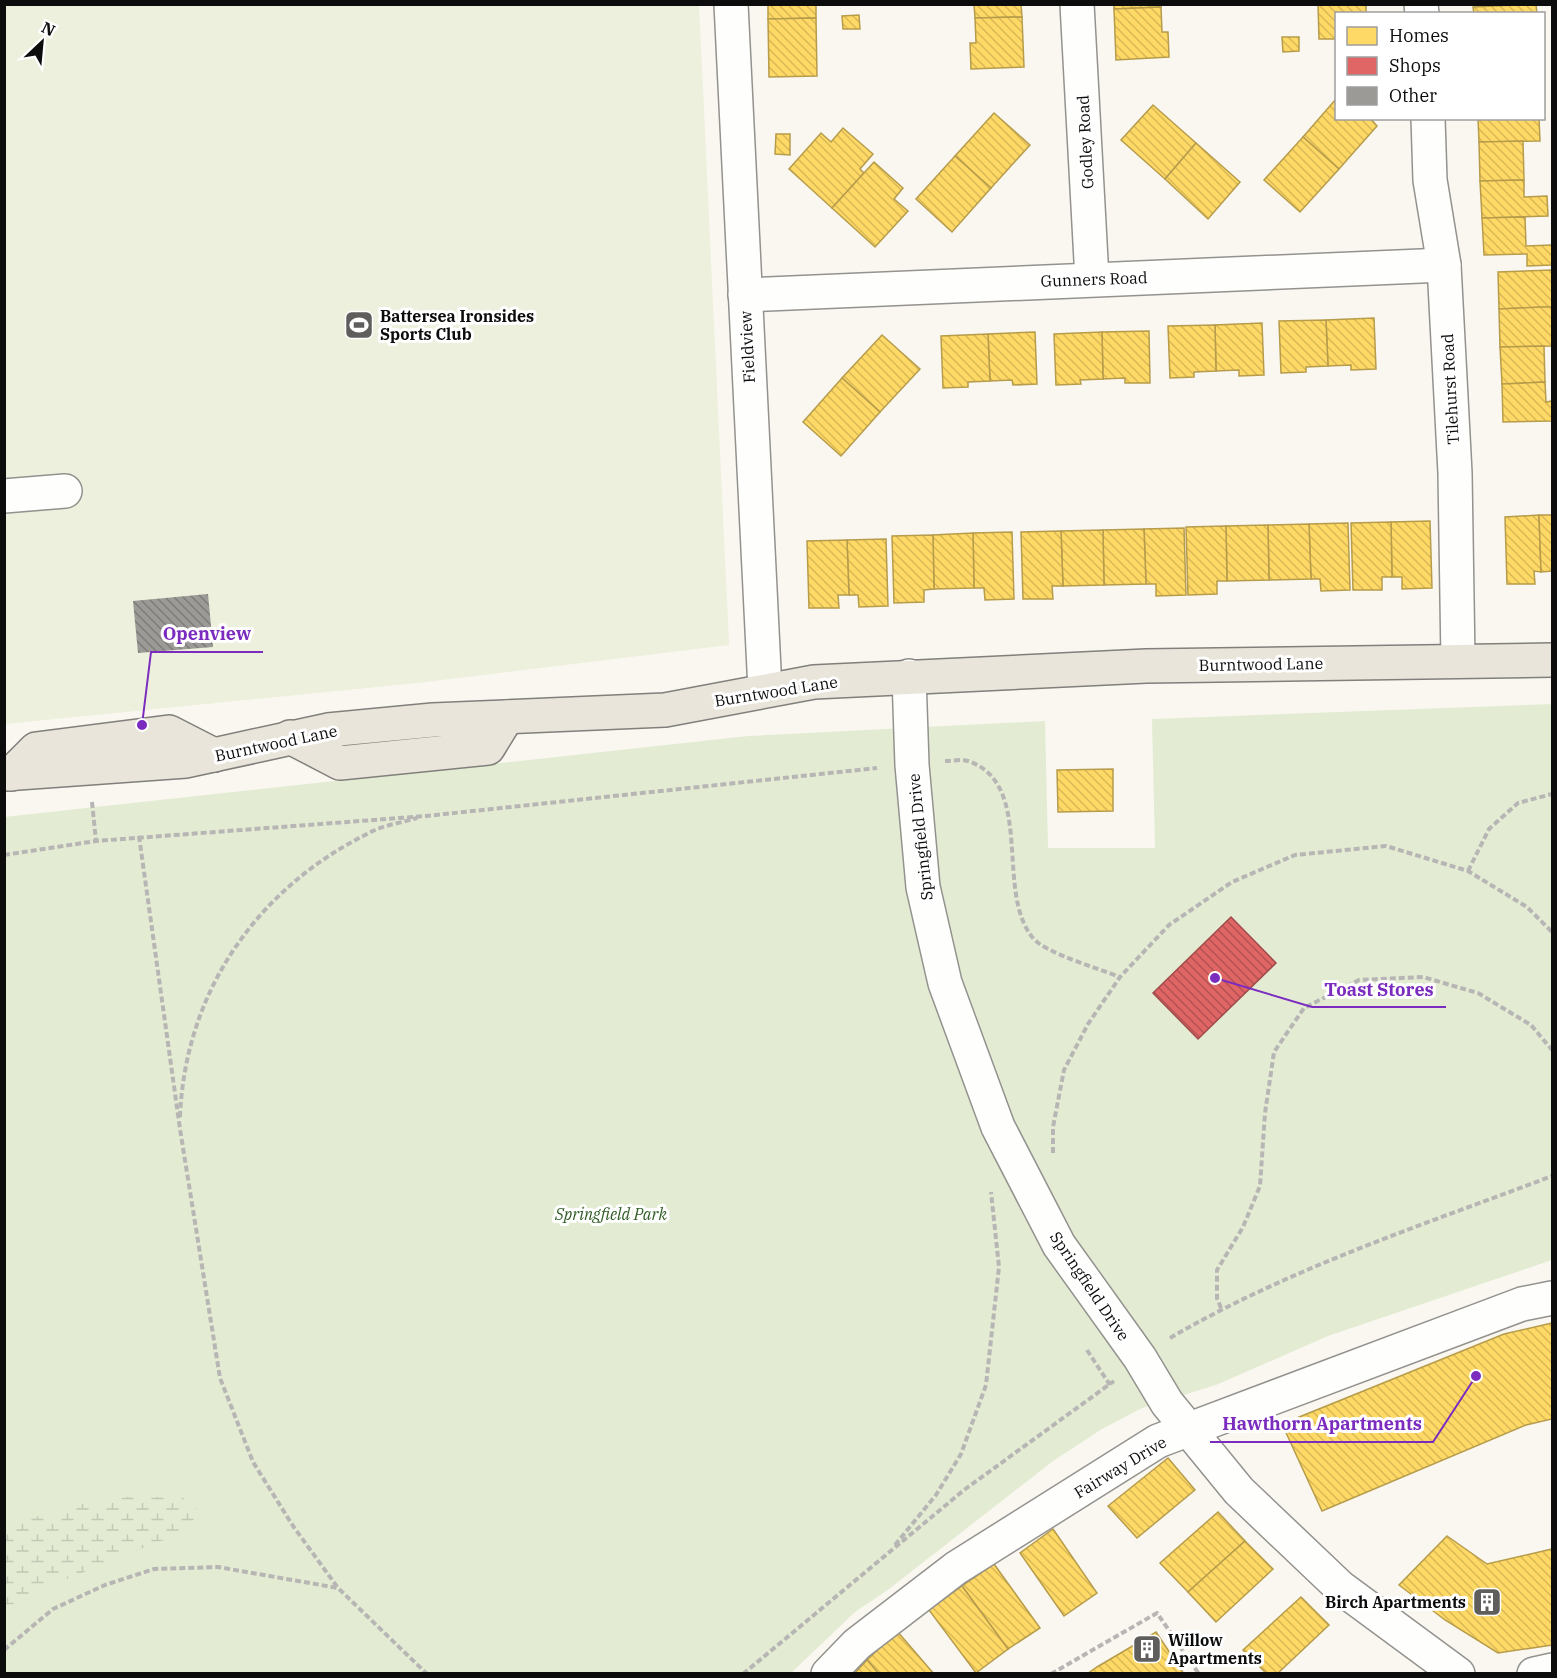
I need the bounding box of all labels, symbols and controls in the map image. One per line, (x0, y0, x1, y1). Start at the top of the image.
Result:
north arrow (12, 12, 72, 72)
legend (1335, 12, 1545, 120)
text: N (39, 17, 59, 40)
text: Homes (1389, 24, 1449, 47)
text: Shops (1389, 54, 1441, 77)
text: Other (1389, 84, 1437, 107)
street label: Godley Road (1073, 94, 1097, 190)
street label: Gunners Road (1040, 267, 1148, 291)
place label: Battersea Ironsides Sports Club (380, 306, 534, 344)
sports icon: Battersea Ironsides Sports Club (343, 309, 375, 341)
street label: Fieldview (735, 310, 759, 384)
street label: Tilehurst Road (1437, 333, 1463, 445)
callout: Openview (151, 616, 263, 652)
text: Openview (163, 622, 252, 645)
street label: Burntwood Lane (1199, 653, 1323, 675)
street label: Burntwood Lane (713, 671, 839, 711)
street label: Burntwood Lane (213, 720, 339, 766)
street label: Springfield Drive (903, 773, 937, 901)
callout: Toast Stores (1312, 971, 1446, 1007)
text: Toast Stores (1324, 978, 1434, 1001)
park label: Springfield Park (554, 1204, 668, 1224)
street label: Springfield Drive (1046, 1228, 1134, 1344)
callout: Hawthorn Apartments (1210, 1406, 1433, 1442)
text: Hawthorn Apartments (1222, 1412, 1422, 1435)
street label: Fairway Drive (1070, 1432, 1170, 1502)
building icon: Birch Apartments (1471, 1586, 1503, 1618)
place label: Birch Apartments (1325, 1592, 1466, 1612)
place label: Willow Apartments (1168, 1630, 1262, 1668)
building icon: Willow Apartments (1131, 1633, 1163, 1665)

